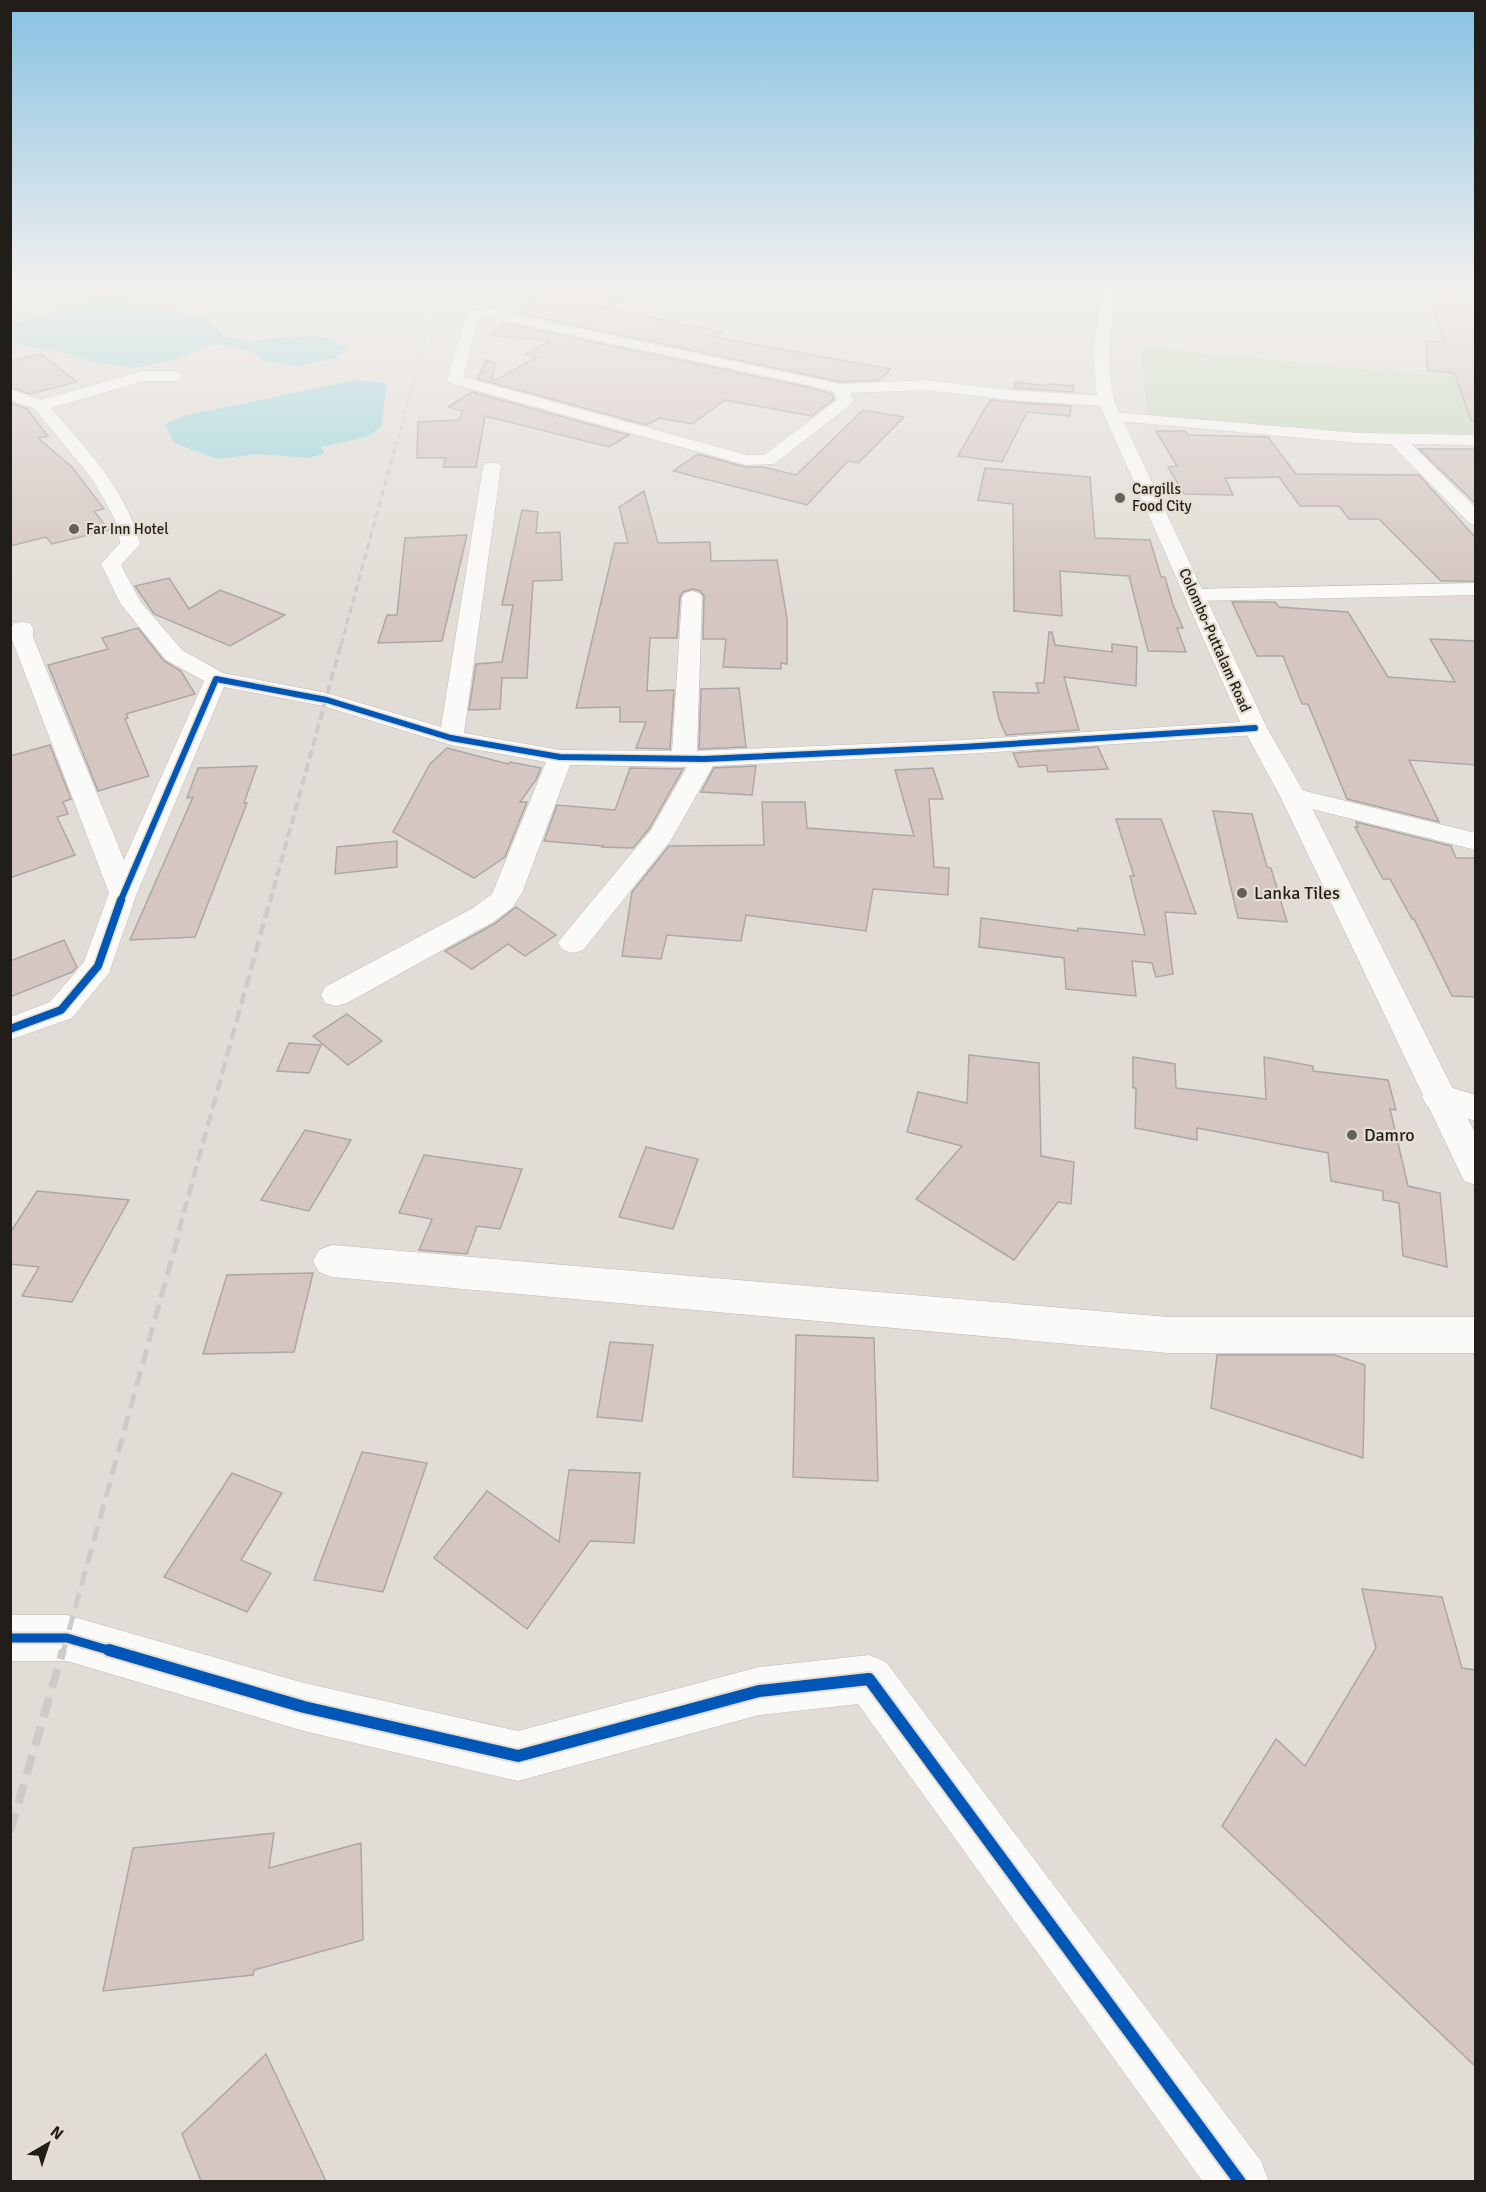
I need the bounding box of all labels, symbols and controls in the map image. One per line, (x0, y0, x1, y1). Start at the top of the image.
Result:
place label: Cargills Food City (1132, 480, 1192, 515)
marker: Cargills Food City (1113, 491, 1127, 505)
place label: Far Inn Hotel (86, 520, 169, 538)
marker: Far Inn Hotel (67, 522, 81, 536)
street label: Colombo-Puttalam Road (1175, 565, 1255, 715)
place label: Lanka Tiles (1254, 882, 1340, 904)
marker: Lanka Tiles (1235, 886, 1249, 900)
place label: Damro (1364, 1124, 1415, 1146)
marker: Damro (1345, 1128, 1359, 1142)
north arrow (18, 2114, 78, 2174)
text: N (46, 2122, 67, 2144)

